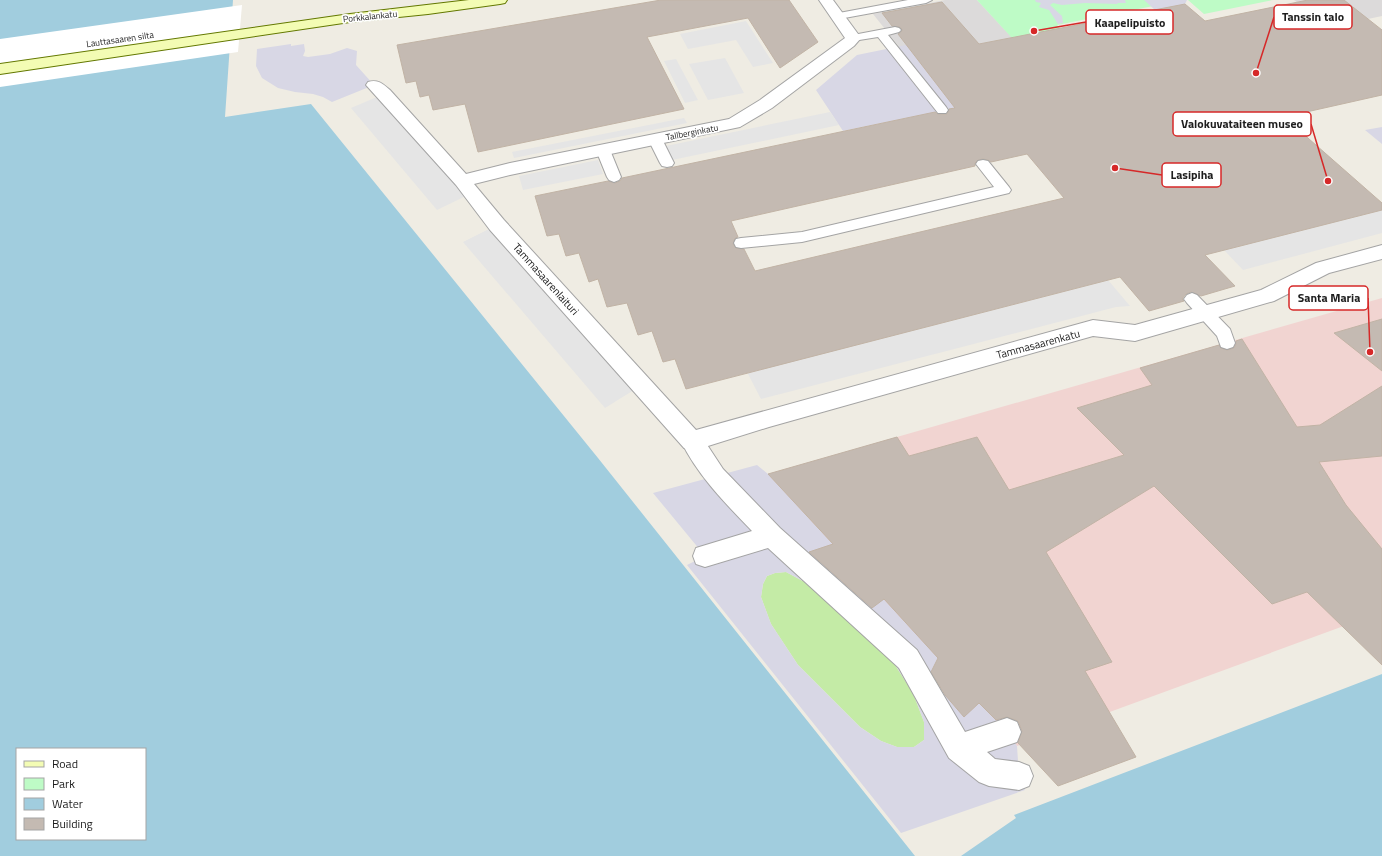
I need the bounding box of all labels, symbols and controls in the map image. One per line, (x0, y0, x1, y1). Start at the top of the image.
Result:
callout: Tanssin talo (1274, 5, 1352, 29)
street label: Porkkalankatu (342, 7, 398, 25)
text: Tanssin talo (1282, 7, 1344, 26)
callout: Kaapelipuisto (1086, 10, 1173, 34)
text: Kaapelipuisto (1095, 13, 1165, 32)
street label: Lauttasaaren silta (85, 28, 155, 50)
callout: Valokuvataiteen museo (1173, 112, 1311, 136)
text: Valokuvataiteen museo (1181, 114, 1303, 133)
street label: Tallberginkatu (665, 121, 720, 143)
callout: Lasipiha (1162, 163, 1221, 187)
text: Lasipiha (1171, 165, 1213, 184)
street label: Tammasaarenlaituri (509, 239, 583, 319)
callout: Santa Maria (1289, 286, 1368, 310)
text: Santa Maria (1298, 288, 1360, 307)
street label: Tammasaarenkatu (994, 325, 1082, 363)
legend (16, 748, 146, 840)
text: Road (52, 754, 78, 773)
text: Park (52, 774, 75, 793)
text: Water (52, 794, 83, 813)
text: Building (52, 814, 93, 833)

